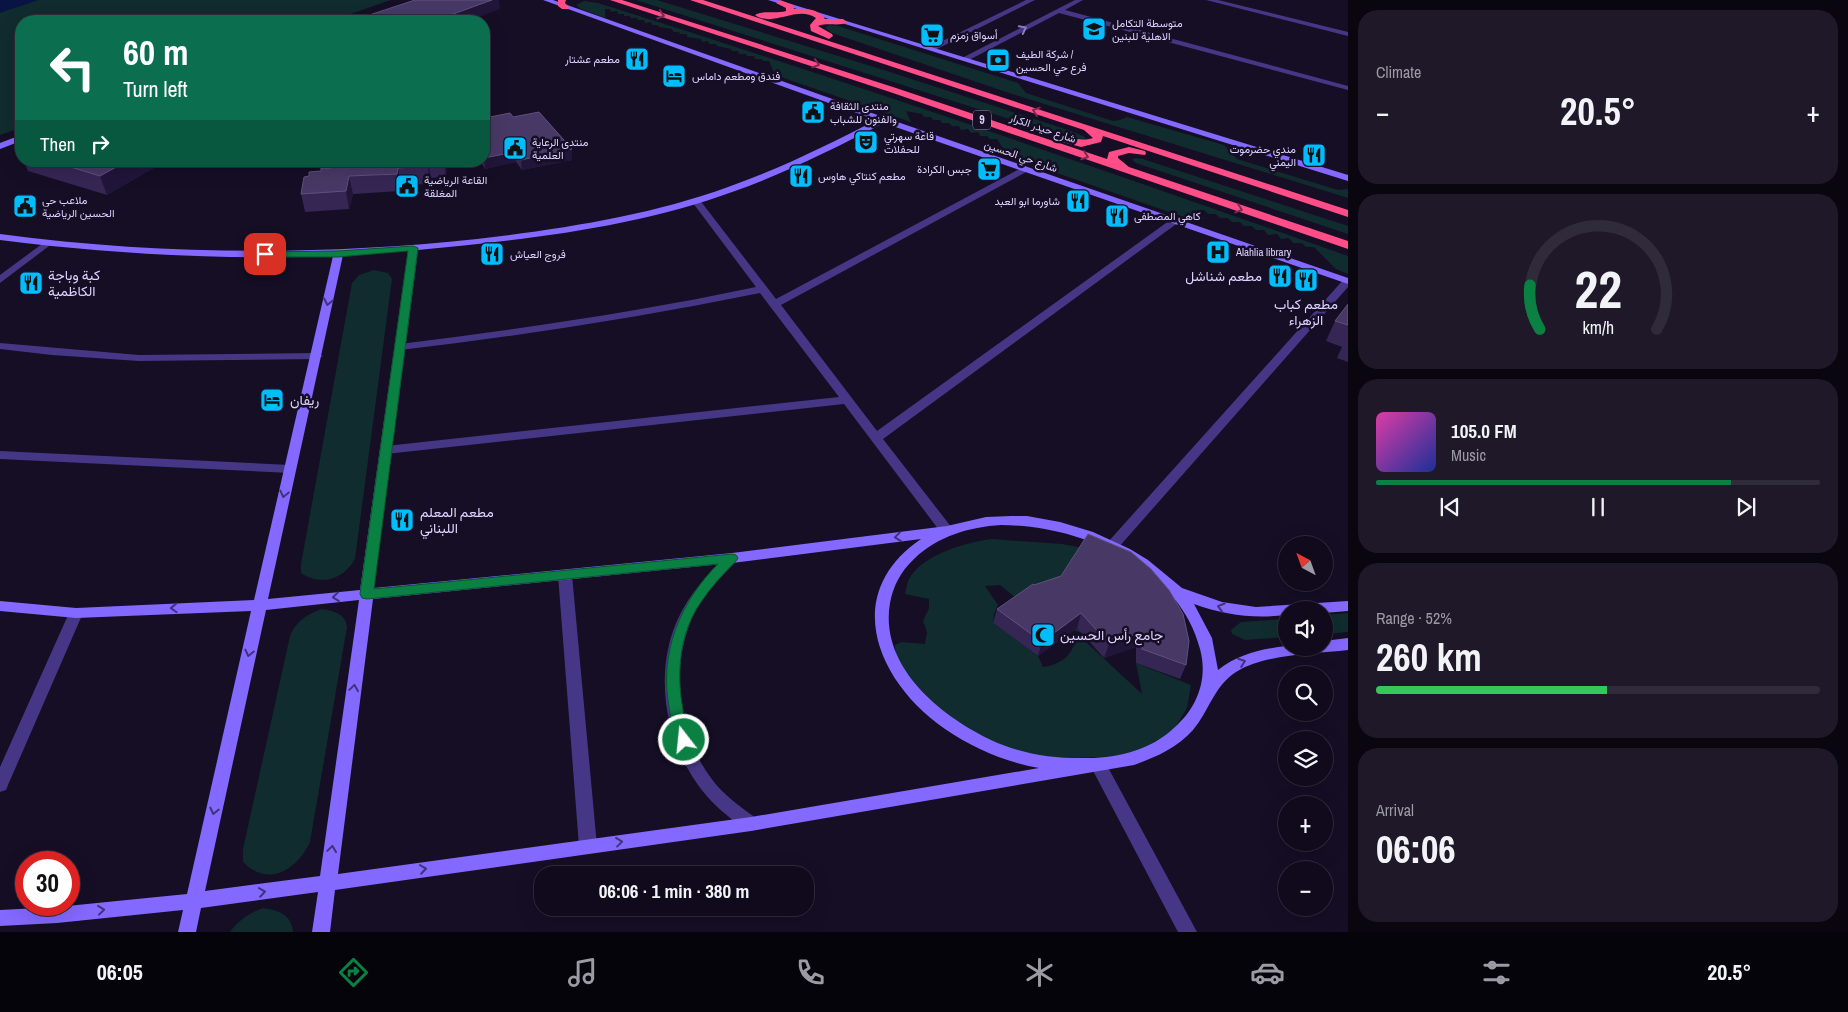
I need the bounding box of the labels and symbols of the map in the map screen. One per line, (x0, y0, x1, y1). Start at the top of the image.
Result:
one-way arrow (656, 9, 664, 19)
school or university icon: متوسطة التكامل الاهلية للبنين (1081, 16, 1107, 42)
place label: متوسطة التكامل الاهلية للبنين (1112, 16, 1183, 43)
supermarket icon: أسواق زمزم (919, 22, 945, 48)
one-way arrow (1018, 25, 1027, 35)
place label: أسواق زمزم (950, 28, 998, 43)
restaurant icon: مطعم عشتار (624, 46, 650, 72)
bank icon: شركة الطيف / فرع حي الحسين (985, 47, 1011, 73)
place label: شركة الطيف / فرع حي الحسين (1016, 47, 1086, 77)
place label: مطعم عشتار (564, 52, 620, 67)
one-way arrow (811, 58, 819, 68)
hotel icon: فندق ومطعم داماس (661, 63, 687, 89)
place label: فندق ومطعم داماس (692, 69, 780, 84)
public building icon: منتدى الثقافة والفنون للشباب (800, 99, 826, 125)
place label: منتدى الثقافة والفنون للشباب (830, 99, 897, 126)
one-way arrow (1032, 107, 1040, 117)
road number: 9 (973, 110, 991, 130)
street label: شارع حيدر الكرار (1007, 110, 1078, 147)
theatre icon: قاعة سهرتي للحفلات (853, 129, 879, 155)
place label: قاعة سهرتي للحفلات (884, 129, 934, 156)
public building icon: منتدى الرعاية العلمية (502, 135, 528, 161)
place label: منتدى الرعاية العلمية (532, 135, 589, 162)
street label: شارع حي الحسين (982, 137, 1060, 178)
place label: مندي حضرموت اليمني (1230, 142, 1296, 172)
restaurant icon: مندي حضرموت اليمني (1301, 142, 1327, 168)
one-way arrow (1081, 150, 1089, 160)
supermarket icon: جبس الكرادة (976, 156, 1002, 182)
place label: جبس الكرادة (917, 162, 972, 176)
restaurant icon: مطعم كنتاكي هاوس (788, 163, 814, 189)
place label: مطعم كنتاكي هاوس (818, 169, 906, 186)
public building icon: القاعة الرياضية المغلقة (394, 173, 420, 199)
place label: القاعة الرياضية المغلقة (424, 173, 487, 200)
restaurant icon: شاورما ابو العبد (1065, 188, 1091, 214)
public building icon: ملاعب حي الحسين الرياضية (12, 193, 38, 219)
place label: ملاعب حي الحسين الرياضية (42, 193, 114, 220)
place label: شاورما ابو العبد (995, 194, 1060, 208)
restaurant icon: كاهي المصطفى (1104, 203, 1130, 229)
one-way arrow (1234, 203, 1243, 213)
place label: كاهي المصطفى (1134, 209, 1201, 226)
pin (244, 233, 286, 275)
hospital icon: Alahlia library (1205, 239, 1231, 265)
restaurant icon: فروج العياش (479, 241, 505, 267)
place label: Alahlia library (1235, 245, 1292, 259)
place label: فروج العياش (510, 247, 566, 262)
restaurant icon: مطعم شناشل (1267, 263, 1293, 289)
place label: كبة وباجة الكاظمية (48, 266, 100, 300)
place label: مطعم شناشل (1185, 267, 1262, 285)
restaurant icon: مطعم كباب الزهراء (1293, 267, 1319, 293)
restaurant icon: كبة وباجة الكاظمية (18, 270, 44, 296)
place label: مطعم كباب الزهراء (1274, 295, 1338, 329)
one-way arrow (323, 297, 334, 306)
hotel icon: ريفان (259, 387, 285, 413)
place label: ريفان (290, 391, 319, 409)
one-way arrow (279, 490, 290, 499)
place label: مطعم المعلم اللبناني (420, 503, 494, 540)
restaurant icon: مطعم المعلم اللبناني (389, 507, 415, 533)
one-way arrow (894, 531, 902, 542)
north arrow (1278, 536, 1332, 591)
one-way arrow (332, 591, 340, 602)
one-way arrow (1216, 602, 1225, 613)
one-way arrow (170, 603, 178, 614)
mosque icon: جامع رأس الحسين (1030, 622, 1056, 648)
place label: جامع رأس الحسين (1060, 626, 1163, 646)
one-way arrow (244, 648, 255, 657)
one-way arrow (1237, 658, 1246, 668)
one-way arrow (348, 684, 359, 692)
position arrow (657, 713, 709, 765)
one-way arrow (209, 807, 220, 816)
one-way arrow (615, 837, 623, 847)
one-way arrow (327, 845, 337, 853)
speed limit sign: 30 (15, 851, 80, 916)
one-way arrow (419, 865, 428, 875)
one-way arrow (259, 887, 267, 898)
one-way arrow (97, 905, 105, 916)

